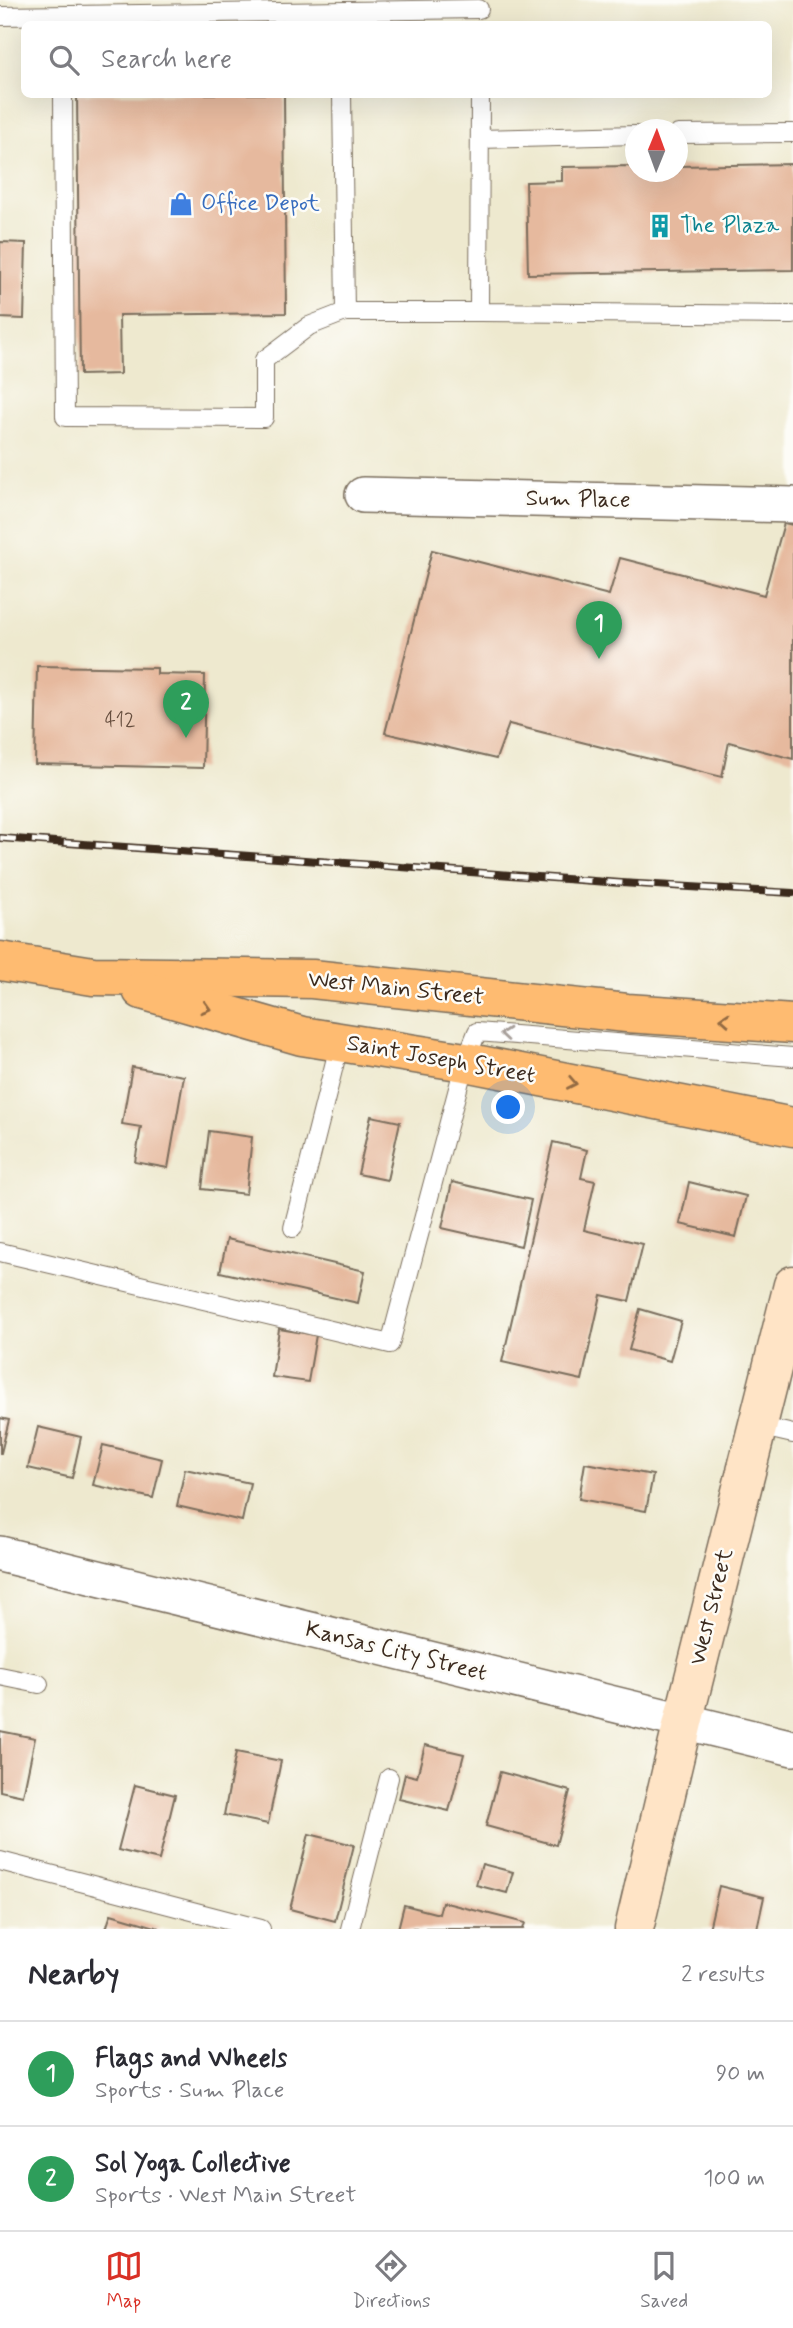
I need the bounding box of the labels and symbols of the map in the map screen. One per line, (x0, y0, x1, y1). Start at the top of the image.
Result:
north arrow (625, 119, 688, 182)
place label: Office Depot (201, 189, 320, 219)
shop icon: Office Depot (167, 190, 195, 218)
place label: The Plaza (680, 211, 779, 241)
building icon: The Plaza (646, 212, 674, 240)
street label: Sum Place (525, 484, 631, 516)
pin: 1 (576, 601, 622, 659)
pin: 2 (163, 680, 209, 738)
house number: 412 (105, 708, 135, 733)
street label: West Main Street (306, 965, 486, 1013)
one-way arrow (200, 1000, 212, 1015)
one-way arrow (719, 1012, 730, 1027)
one-way arrow (499, 1027, 510, 1042)
street label: Saint Joseph Street (344, 1029, 538, 1091)
one-way arrow (566, 1075, 578, 1090)
your location (491, 1090, 525, 1124)
street label: West Street (683, 1545, 741, 1668)
street label: Kansas City Street (302, 1615, 490, 1689)

